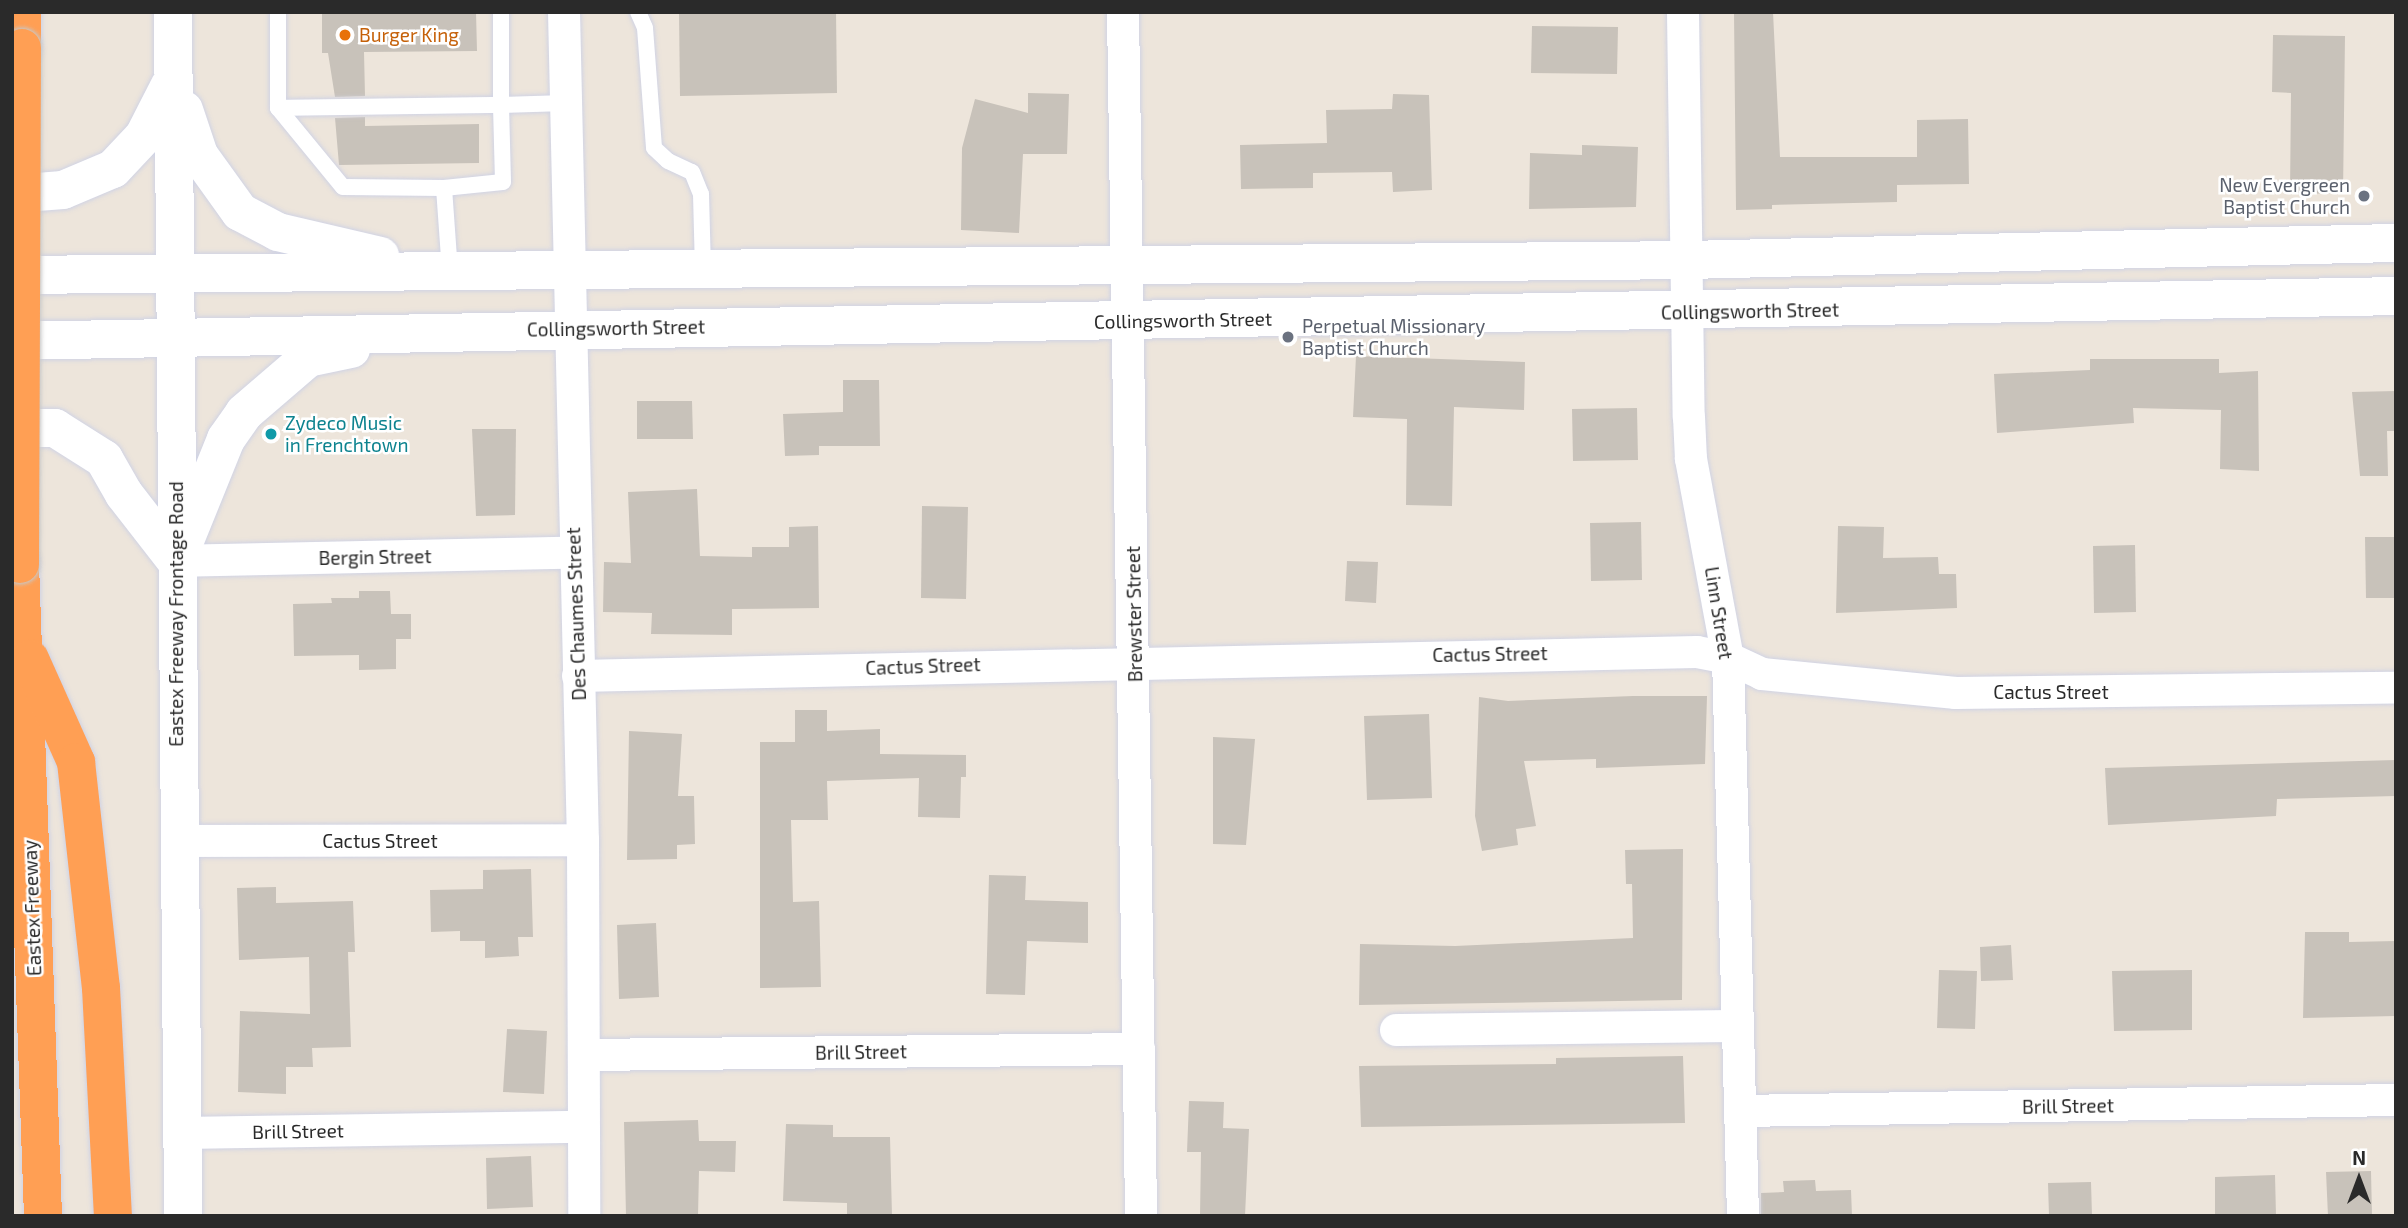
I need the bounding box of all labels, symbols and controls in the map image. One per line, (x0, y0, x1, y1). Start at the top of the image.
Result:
place label: Burger King (359, 24, 459, 46)
marker: Burger King (337, 27, 353, 43)
place label: New Evergreen Baptist Church (2219, 174, 2350, 218)
marker: New Evergreen Baptist Church (2356, 188, 2372, 204)
street label: Collingsworth Street (1661, 298, 1839, 324)
street label: Collingsworth Street (1094, 307, 1272, 333)
street label: Collingsworth Street (527, 315, 705, 341)
place label: Perpetual Missionary Baptist Church (1302, 315, 1486, 359)
marker: Perpetual Missionary Baptist Church (1280, 329, 1296, 345)
place label: Zydeco Music in Frenchtown (285, 412, 409, 456)
marker: Zydeco Music in Frenchtown (263, 426, 279, 442)
street label: Eastex Freeway Frontage Road (165, 481, 187, 747)
street label: Des Chaumes Street (562, 527, 590, 701)
street label: Bergin Street (318, 545, 432, 569)
street label: Brewster Street (1121, 545, 1147, 683)
street label: Linn Street (1700, 565, 1738, 661)
street label: Cactus Street (1432, 642, 1548, 666)
street label: Cactus Street (865, 653, 981, 679)
street label: Cactus Street (1993, 681, 2109, 703)
street label: Cactus Street (322, 830, 438, 852)
street label: Eastex Freeway (18, 840, 46, 976)
street label: Brill Street (815, 1040, 907, 1064)
street label: Brill Street (2022, 1094, 2114, 1118)
street label: Brill Street (252, 1119, 344, 1143)
north arrow (2324, 1144, 2394, 1214)
text: N (2352, 1146, 2366, 1169)

